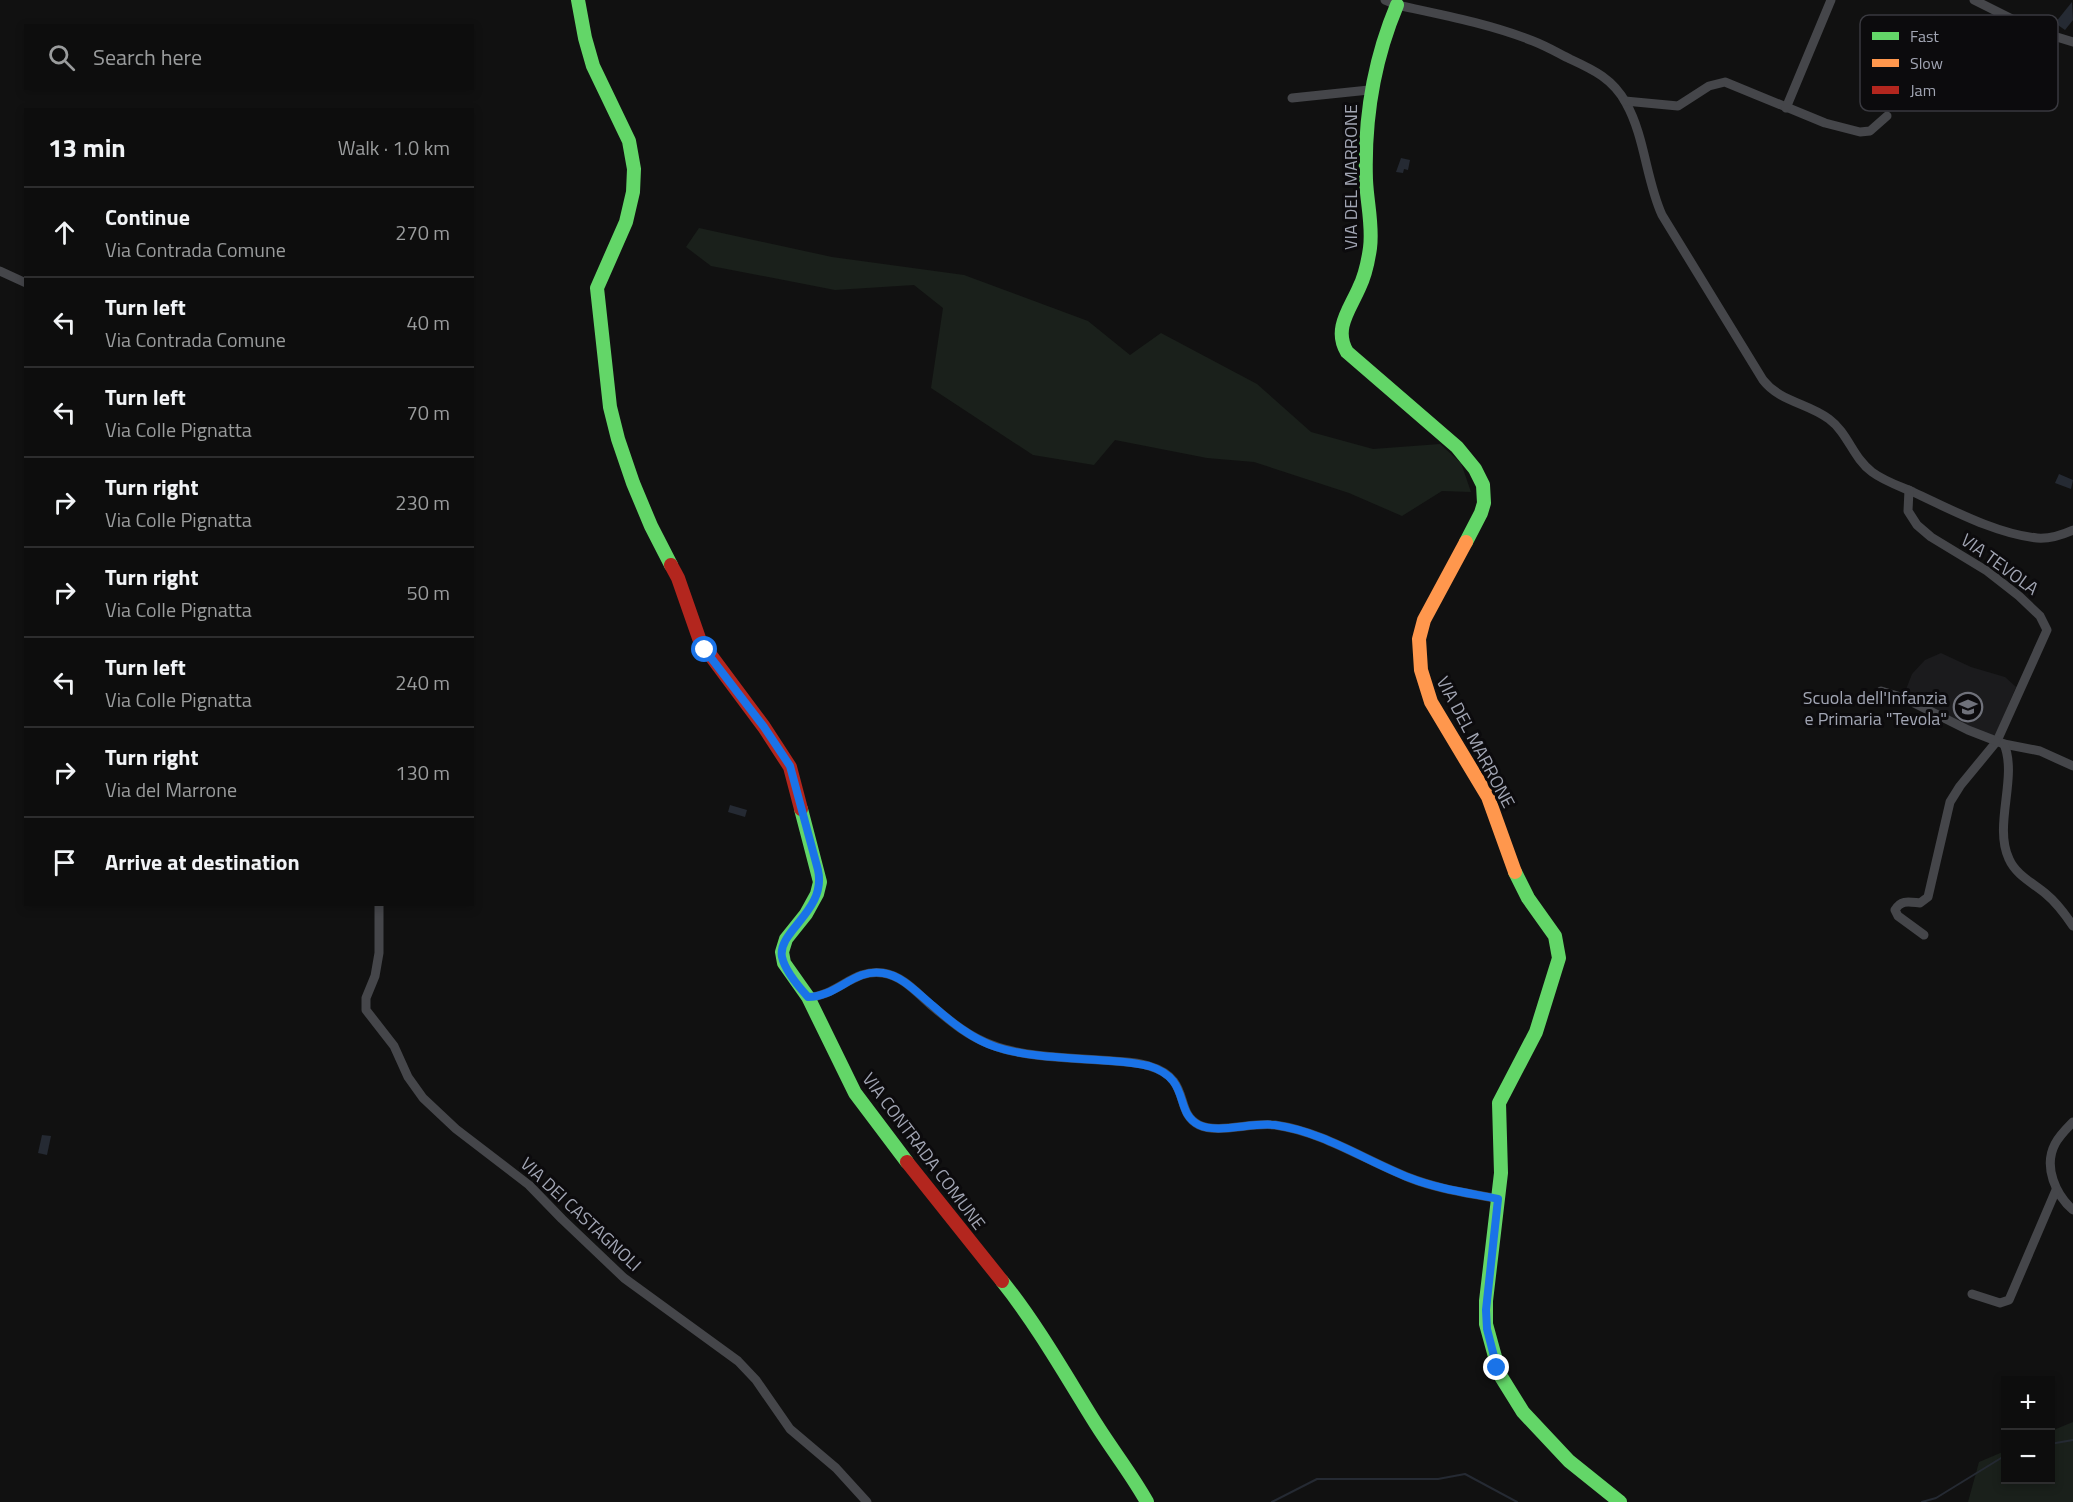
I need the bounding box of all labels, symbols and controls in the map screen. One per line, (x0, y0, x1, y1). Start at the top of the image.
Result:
legend (1860, 15, 2058, 111)
search box (24, 24, 474, 90)
text: Fast (1910, 24, 1939, 48)
text: Search here (93, 40, 202, 74)
icon: search (45, 41, 78, 74)
text: Slow (1910, 51, 1943, 75)
text: Jam (1910, 78, 1936, 102)
street label: VIA DEL MARRONE (1337, 104, 1364, 250)
text: 13 min (48, 128, 126, 167)
text: Walk · 1.0 km (338, 132, 450, 163)
text: Continue (105, 200, 190, 234)
icon: ahead (48, 216, 81, 249)
text: 270 m (395, 217, 450, 248)
text: Via Contrada Comune (105, 234, 286, 265)
text: Turn left (105, 290, 186, 324)
icon: left (48, 306, 81, 339)
text: 40 m (406, 307, 450, 338)
text: Via Contrada Comune (105, 324, 286, 355)
text: Turn left (105, 380, 186, 414)
icon: left (48, 396, 81, 429)
text: 70 m (406, 397, 450, 428)
text: Via Colle Pignatta (105, 414, 252, 445)
text: Turn right (105, 470, 199, 504)
icon: right (48, 486, 81, 519)
text: 230 m (395, 487, 450, 518)
text: Via Colle Pignatta (105, 504, 252, 535)
street label: VIA TEVOLA (1955, 526, 2045, 602)
text: Turn right (105, 560, 199, 594)
icon: right (48, 576, 81, 609)
text: 50 m (406, 577, 450, 608)
text: Via Colle Pignatta (105, 594, 252, 625)
route start (691, 636, 717, 662)
text: Turn left (105, 650, 186, 684)
icon: left (48, 666, 81, 699)
text: 240 m (395, 667, 450, 698)
street label: VIA DEL MARRONE (1430, 671, 1522, 813)
text: Via Colle Pignatta (105, 684, 252, 715)
place label: Scuola dell'Infanzia e Primaria "Tevola" (1803, 684, 1947, 732)
school or university icon: Scuola dell'Infanzia e Primaria "Tevola" (1952, 691, 1984, 723)
text: Turn right (105, 740, 199, 774)
icon: right (48, 756, 81, 789)
text: 130 m (395, 757, 450, 788)
text: Via del Marrone (105, 774, 237, 805)
text: Arrive at destination (105, 845, 300, 879)
icon: arrive (48, 846, 81, 879)
street label: VIA CONTRADA COMUNE (856, 1067, 992, 1235)
street label: VIA DEI CASTAGNOLI (514, 1151, 648, 1277)
route end (1483, 1354, 1509, 1380)
map controls (2001, 1376, 2055, 1484)
button: + (2001, 1376, 2055, 1430)
button: − (2001, 1430, 2055, 1484)

